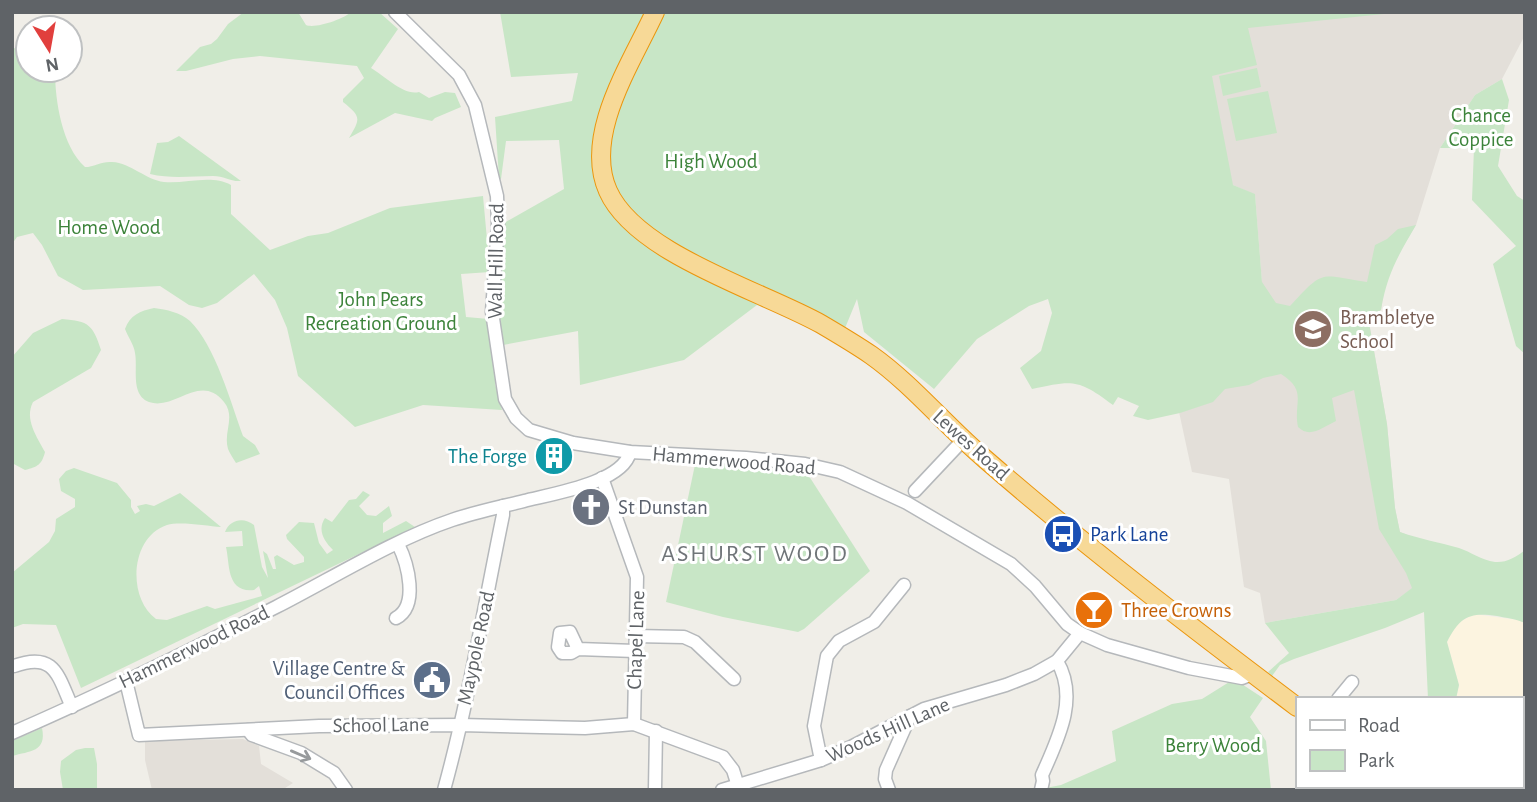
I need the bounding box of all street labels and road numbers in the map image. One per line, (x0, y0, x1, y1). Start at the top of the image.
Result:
street label: Wall Hill Road (484, 203, 508, 319)
street label: Lewes Road (929, 406, 1013, 485)
street label: Hammerwood Road (651, 443, 817, 479)
street label: Maypole Road (454, 589, 498, 707)
street label: Chapel Lane (624, 590, 648, 690)
street label: Hammerwood Road (116, 602, 272, 692)
street label: Woods Hill Lane (823, 693, 953, 767)
street label: School Lane (333, 714, 429, 736)

